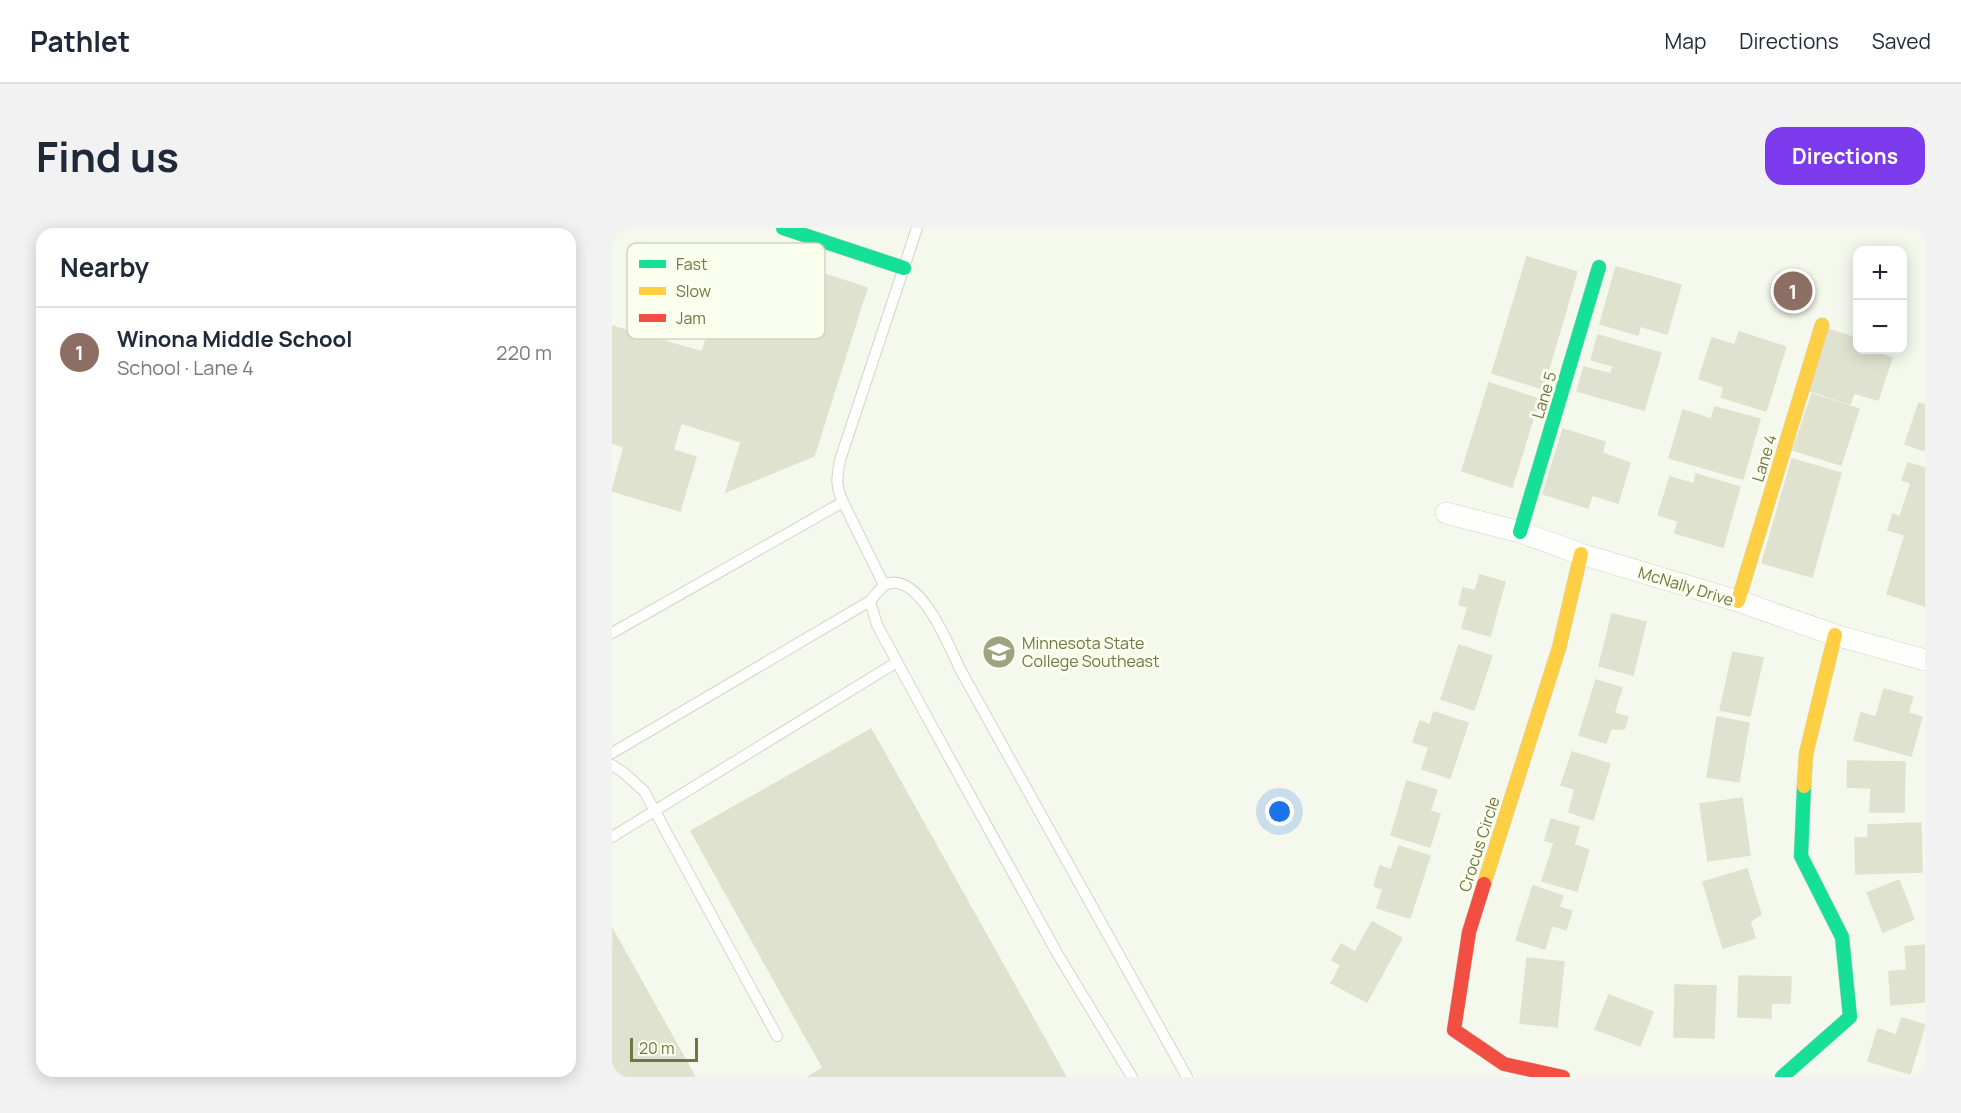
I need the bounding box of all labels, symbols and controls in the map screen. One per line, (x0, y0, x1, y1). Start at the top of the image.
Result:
text: Pathlet (30, 22, 130, 60)
text: Map (1665, 27, 1706, 55)
text: Directions (1739, 27, 1839, 55)
text: Saved (1872, 27, 1931, 55)
text: Find us (36, 127, 179, 185)
button: Directions (1765, 127, 1925, 185)
legend (627, 243, 825, 339)
map controls (1853, 246, 1907, 354)
button: + (1853, 246, 1907, 300)
text: Nearby (60, 249, 149, 285)
text: Fast (676, 253, 707, 275)
pin: 1 (1774, 268, 1812, 314)
text: Slow (676, 280, 711, 302)
button: − (1853, 300, 1907, 354)
text: Jam (676, 307, 706, 329)
text: Winona Middle School (117, 324, 352, 354)
text: 1 (75, 339, 84, 366)
text: 220 m (496, 339, 552, 366)
text: School · Lane 4 (117, 354, 254, 381)
street label: Lane 5 (1526, 369, 1562, 421)
street label: Lane 4 (1746, 432, 1782, 484)
street label: McNally Drive (1636, 561, 1736, 611)
place label: Minnesota State College Southeast (1022, 632, 1159, 672)
school or university icon: Minnesota State College Southeast (981, 634, 1017, 670)
street label: Crocus Circle (1453, 794, 1505, 894)
your location (1265, 797, 1294, 826)
scale bar (630, 1035, 698, 1062)
text: 20 m (639, 1037, 675, 1059)

